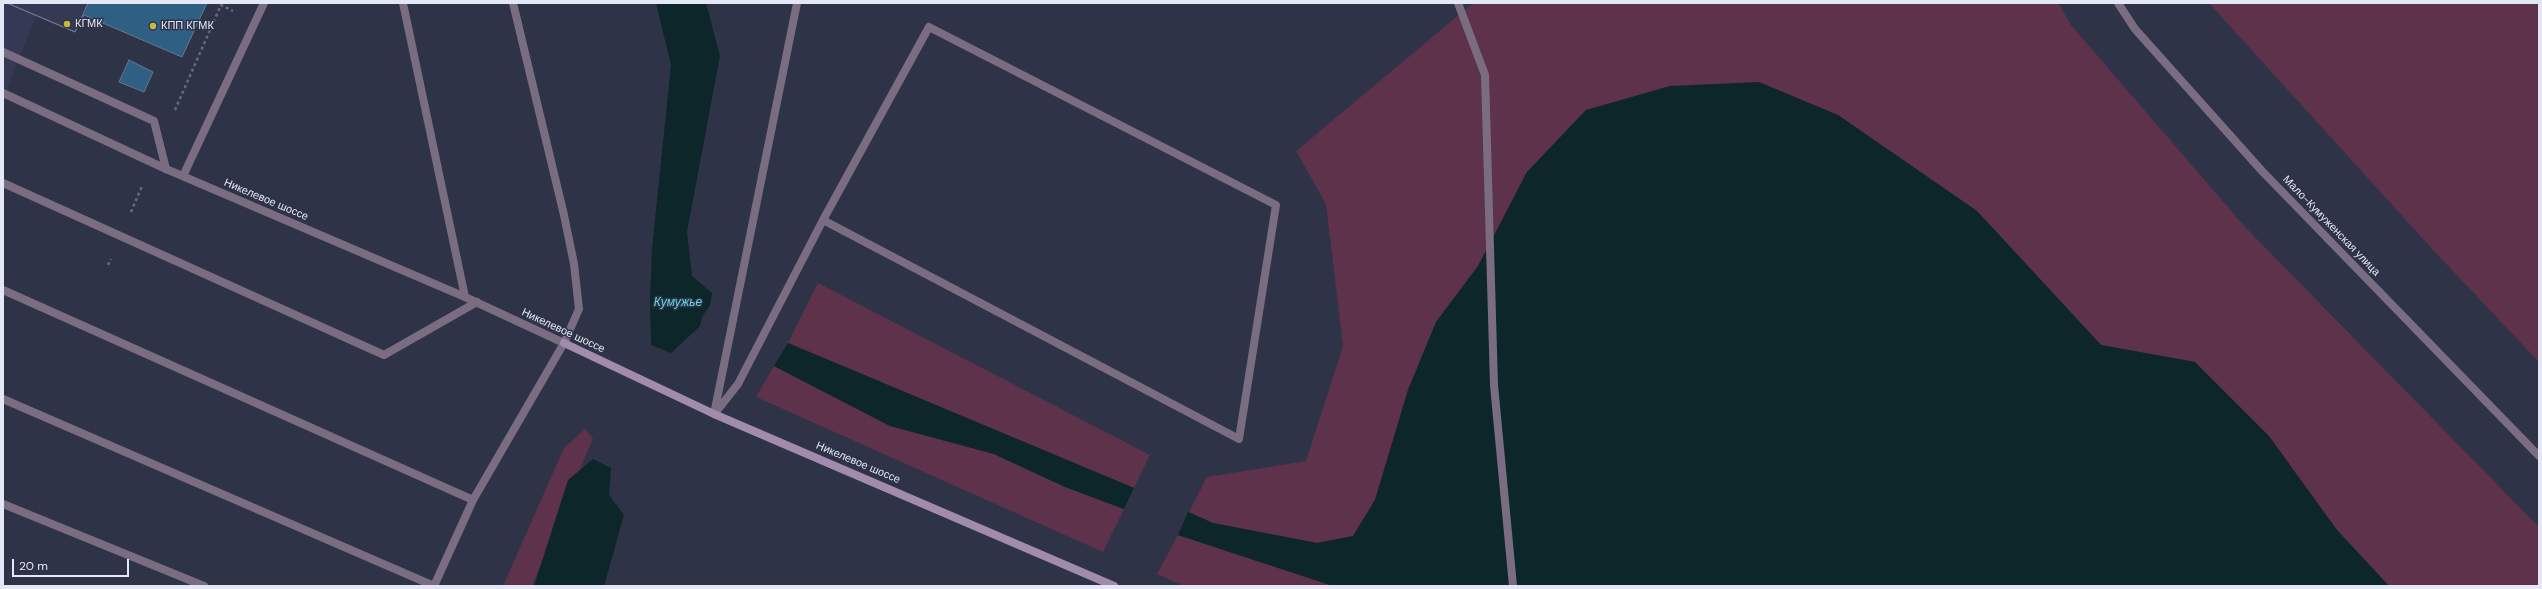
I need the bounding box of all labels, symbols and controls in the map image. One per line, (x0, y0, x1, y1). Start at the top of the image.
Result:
place label: КГМК (75, 17, 103, 31)
marker: КГМК (62, 19, 72, 29)
place label: КПП КГМК (161, 19, 214, 33)
marker: КПП КГМК (148, 21, 158, 31)
street label: Мало-Кумуженская улица (2280, 173, 2382, 279)
street label: Никелевое шоссе (222, 176, 310, 224)
water label: Кумужье (654, 296, 702, 310)
street label: Никелевое шоссе (519, 306, 607, 356)
street label: Никелевое шоссе (814, 439, 902, 487)
scale bar (14, 551, 131, 577)
text: 20 m (19, 558, 48, 574)

